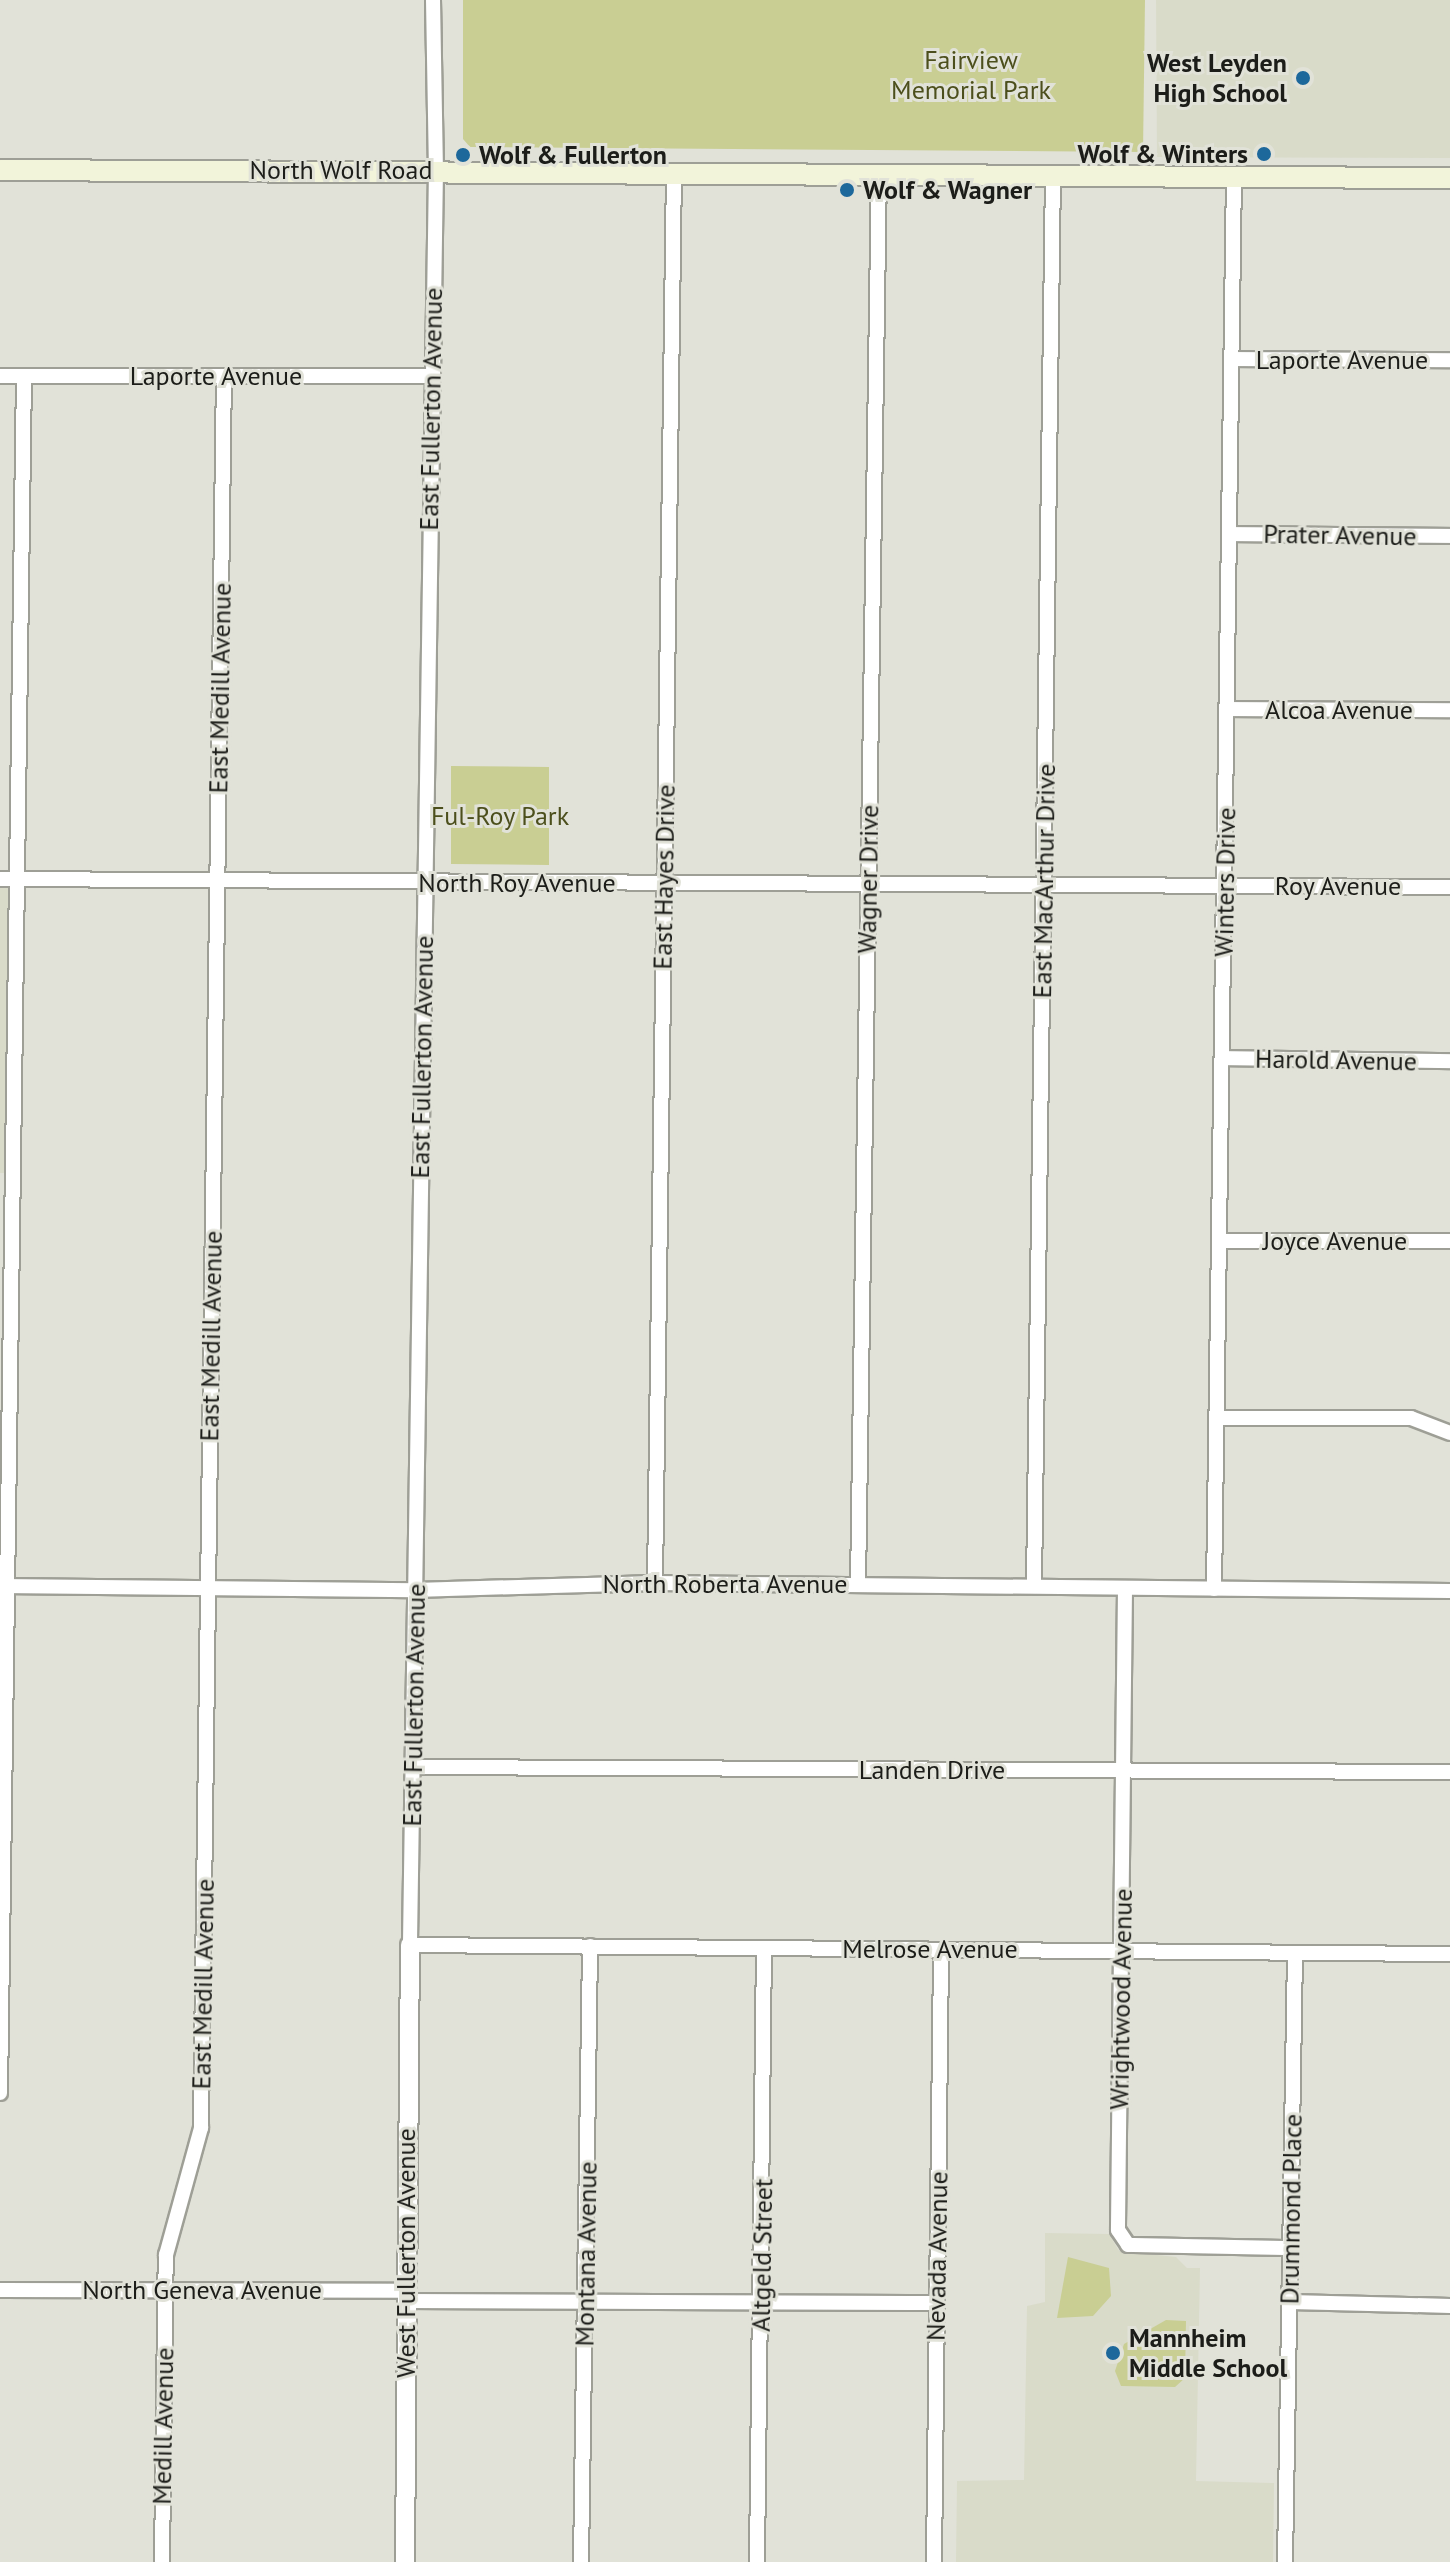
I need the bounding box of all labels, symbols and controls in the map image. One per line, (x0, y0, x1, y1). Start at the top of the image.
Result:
park label: Fairview Memorial Park (891, 44, 1051, 106)
place label: West Leyden High School (1147, 47, 1287, 108)
marker: West Leyden High School (1294, 69, 1312, 87)
place label: Wolf & Winters (1077, 138, 1248, 170)
place label: Wolf & Fullerton (479, 139, 667, 171)
marker: Wolf & Winters (1255, 145, 1273, 163)
marker: Wolf & Fullerton (454, 146, 472, 164)
street label: North Wolf Road (249, 154, 433, 186)
place label: Wolf & Wagner (863, 174, 1033, 206)
marker: Wolf & Wagner (838, 181, 856, 199)
street label: East Fullerton Avenue (413, 287, 449, 531)
street label: Laporte Avenue (1255, 344, 1429, 376)
street label: Laporte Avenue (129, 360, 303, 392)
street label: Prater Avenue (1263, 518, 1417, 552)
street label: East Medill Avenue (203, 582, 237, 794)
street label: Alcoa Avenue (1265, 694, 1413, 726)
street label: East MacArthur Drive (1026, 763, 1062, 999)
street label: East Hayes Drive (647, 784, 681, 970)
park label: Ful-Roy Park (430, 800, 570, 832)
street label: Wagner Drive (851, 804, 885, 954)
street label: Winters Drive (1208, 807, 1242, 957)
street label: North Roy Avenue (417, 867, 617, 899)
street label: Roy Avenue (1274, 870, 1402, 902)
street label: East Fullerton Avenue (404, 935, 440, 1179)
street label: Harold Avenue (1254, 1043, 1418, 1077)
street label: Joyce Avenue (1262, 1225, 1408, 1257)
street label: East Medill Avenue (194, 1230, 228, 1442)
street label: North Roberta Avenue (602, 1568, 848, 1600)
street label: East Fullerton Avenue (396, 1583, 432, 1827)
street label: Landen Drive (859, 1754, 1005, 1786)
street label: East Medill Avenue (186, 1878, 220, 2090)
street label: Wrightwood Avenue (1103, 1888, 1139, 2110)
street label: Melrose Avenue (842, 1933, 1018, 1965)
street label: Drummond Place (1274, 2113, 1308, 2305)
street label: West Fullerton Avenue (390, 2128, 422, 2378)
street label: Montana Avenue (569, 2161, 603, 2347)
street label: Nevada Avenue (920, 2170, 954, 2342)
street label: Altgeld Street (745, 2178, 779, 2332)
street label: North Geneva Avenue (82, 2274, 322, 2306)
place label: Mannheim Middle School (1129, 2322, 1287, 2384)
marker: Mannheim Middle School (1104, 2344, 1122, 2362)
street label: Medill Avenue (146, 2347, 180, 2505)

